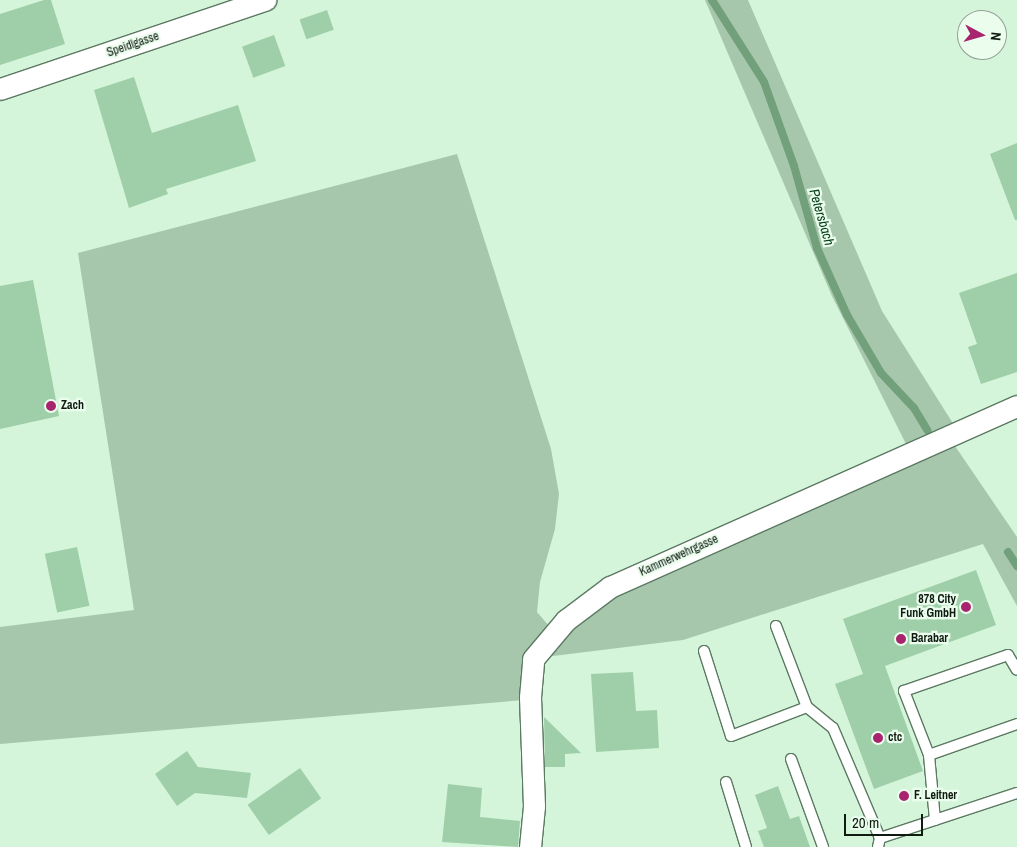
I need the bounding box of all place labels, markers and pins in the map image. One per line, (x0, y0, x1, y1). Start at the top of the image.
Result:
place label: Zach (61, 399, 84, 413)
marker: Zach (45, 400, 57, 412)
place label: 878 City Funk GmbH (900, 593, 956, 621)
marker: 878 City Funk GmbH (960, 601, 972, 613)
place label: Barabar (911, 632, 948, 646)
marker: Barabar (895, 633, 907, 645)
place label: ctc (888, 731, 902, 745)
marker: ctc (872, 732, 884, 744)
place label: F. Leitner (914, 789, 957, 803)
marker: F. Leitner (898, 790, 910, 802)

